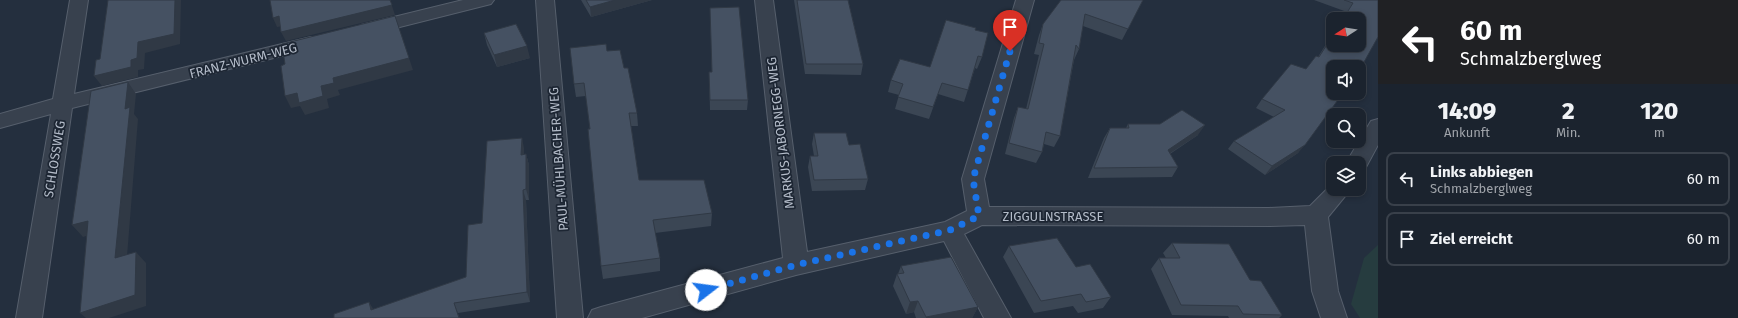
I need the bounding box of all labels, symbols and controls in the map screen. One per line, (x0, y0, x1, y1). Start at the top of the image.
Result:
pin (993, 10, 1027, 51)
north arrow (1326, 12, 1366, 52)
map controls (1326, 12, 1366, 196)
text: 60 m (1460, 14, 1522, 47)
icon: arrive (999, 16, 1021, 38)
icon: left (1394, 16, 1446, 68)
street label: FRANZ-WURM-WEG (188, 40, 298, 81)
text: Schmalzberglweg (1460, 48, 1601, 70)
street label: MARKUS-JABORNEGG-WEG (764, 56, 797, 210)
button: sound (1326, 60, 1366, 100)
street label: PAUL-MÜHLBACHER-WEG (545, 87, 571, 231)
text: 14:09 (1438, 97, 1496, 125)
text: 2 (1562, 97, 1575, 125)
text: 120 (1640, 97, 1678, 125)
button: search (1326, 108, 1366, 148)
street label: SCHLOSSWEG (41, 120, 68, 199)
text: Ankunft (1444, 125, 1490, 140)
text: Min. (1556, 125, 1580, 140)
text: m (1654, 125, 1665, 140)
button: layers (1326, 156, 1366, 196)
text: Links abbiegen (1430, 163, 1533, 181)
icon: left (1396, 168, 1418, 190)
text: 60 m (1687, 170, 1720, 188)
text: Schmalzberglweg (1430, 181, 1532, 196)
street label: ZIGGULNSTRASSE (1003, 209, 1103, 224)
icon: arrive (1396, 228, 1418, 250)
text: Ziel erreicht (1430, 230, 1513, 248)
text: 60 m (1687, 230, 1720, 248)
position arrow (685, 269, 727, 311)

